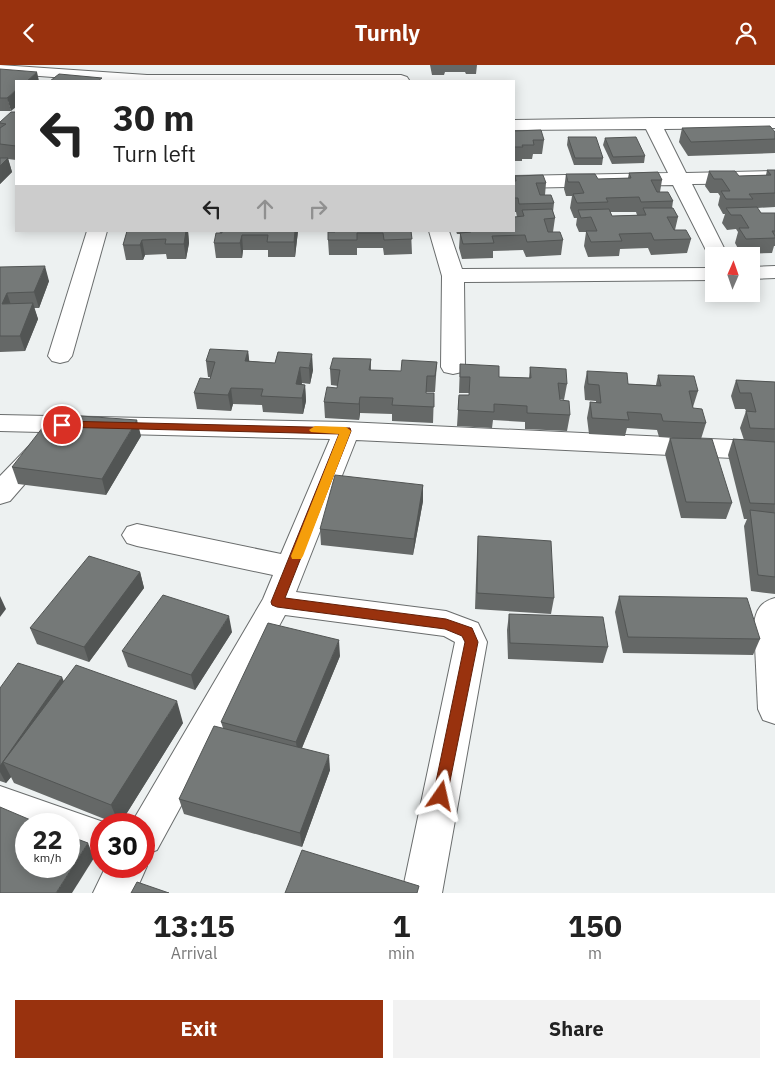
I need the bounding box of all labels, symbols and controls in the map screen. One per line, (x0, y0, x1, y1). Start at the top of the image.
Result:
text: Turnly (355, 18, 420, 47)
icon: back (15, 19, 43, 47)
icon: person (732, 19, 760, 47)
text: 30 m (113, 95, 195, 141)
icon: left (30, 100, 95, 165)
text: Turn left (113, 139, 196, 168)
icon: left (198, 195, 226, 223)
icon: ahead (251, 195, 279, 223)
icon: right (304, 195, 332, 223)
north arrow (705, 247, 760, 303)
map controls (705, 247, 760, 302)
pin (41, 404, 83, 446)
icon: arrive (48, 411, 76, 439)
position arrow (414, 769, 466, 821)
speed limit sign: 30 (90, 813, 155, 878)
text: 22 (32, 823, 63, 856)
text: km/h (33, 850, 62, 865)
text: 13:15 (153, 906, 235, 945)
text: 1 (392, 906, 410, 945)
text: 150 (568, 906, 622, 945)
text: Arrival (171, 943, 217, 963)
text: min (388, 943, 415, 963)
text: m (588, 943, 602, 963)
button: Exit (15, 1000, 383, 1058)
button: Share (393, 1000, 760, 1058)

